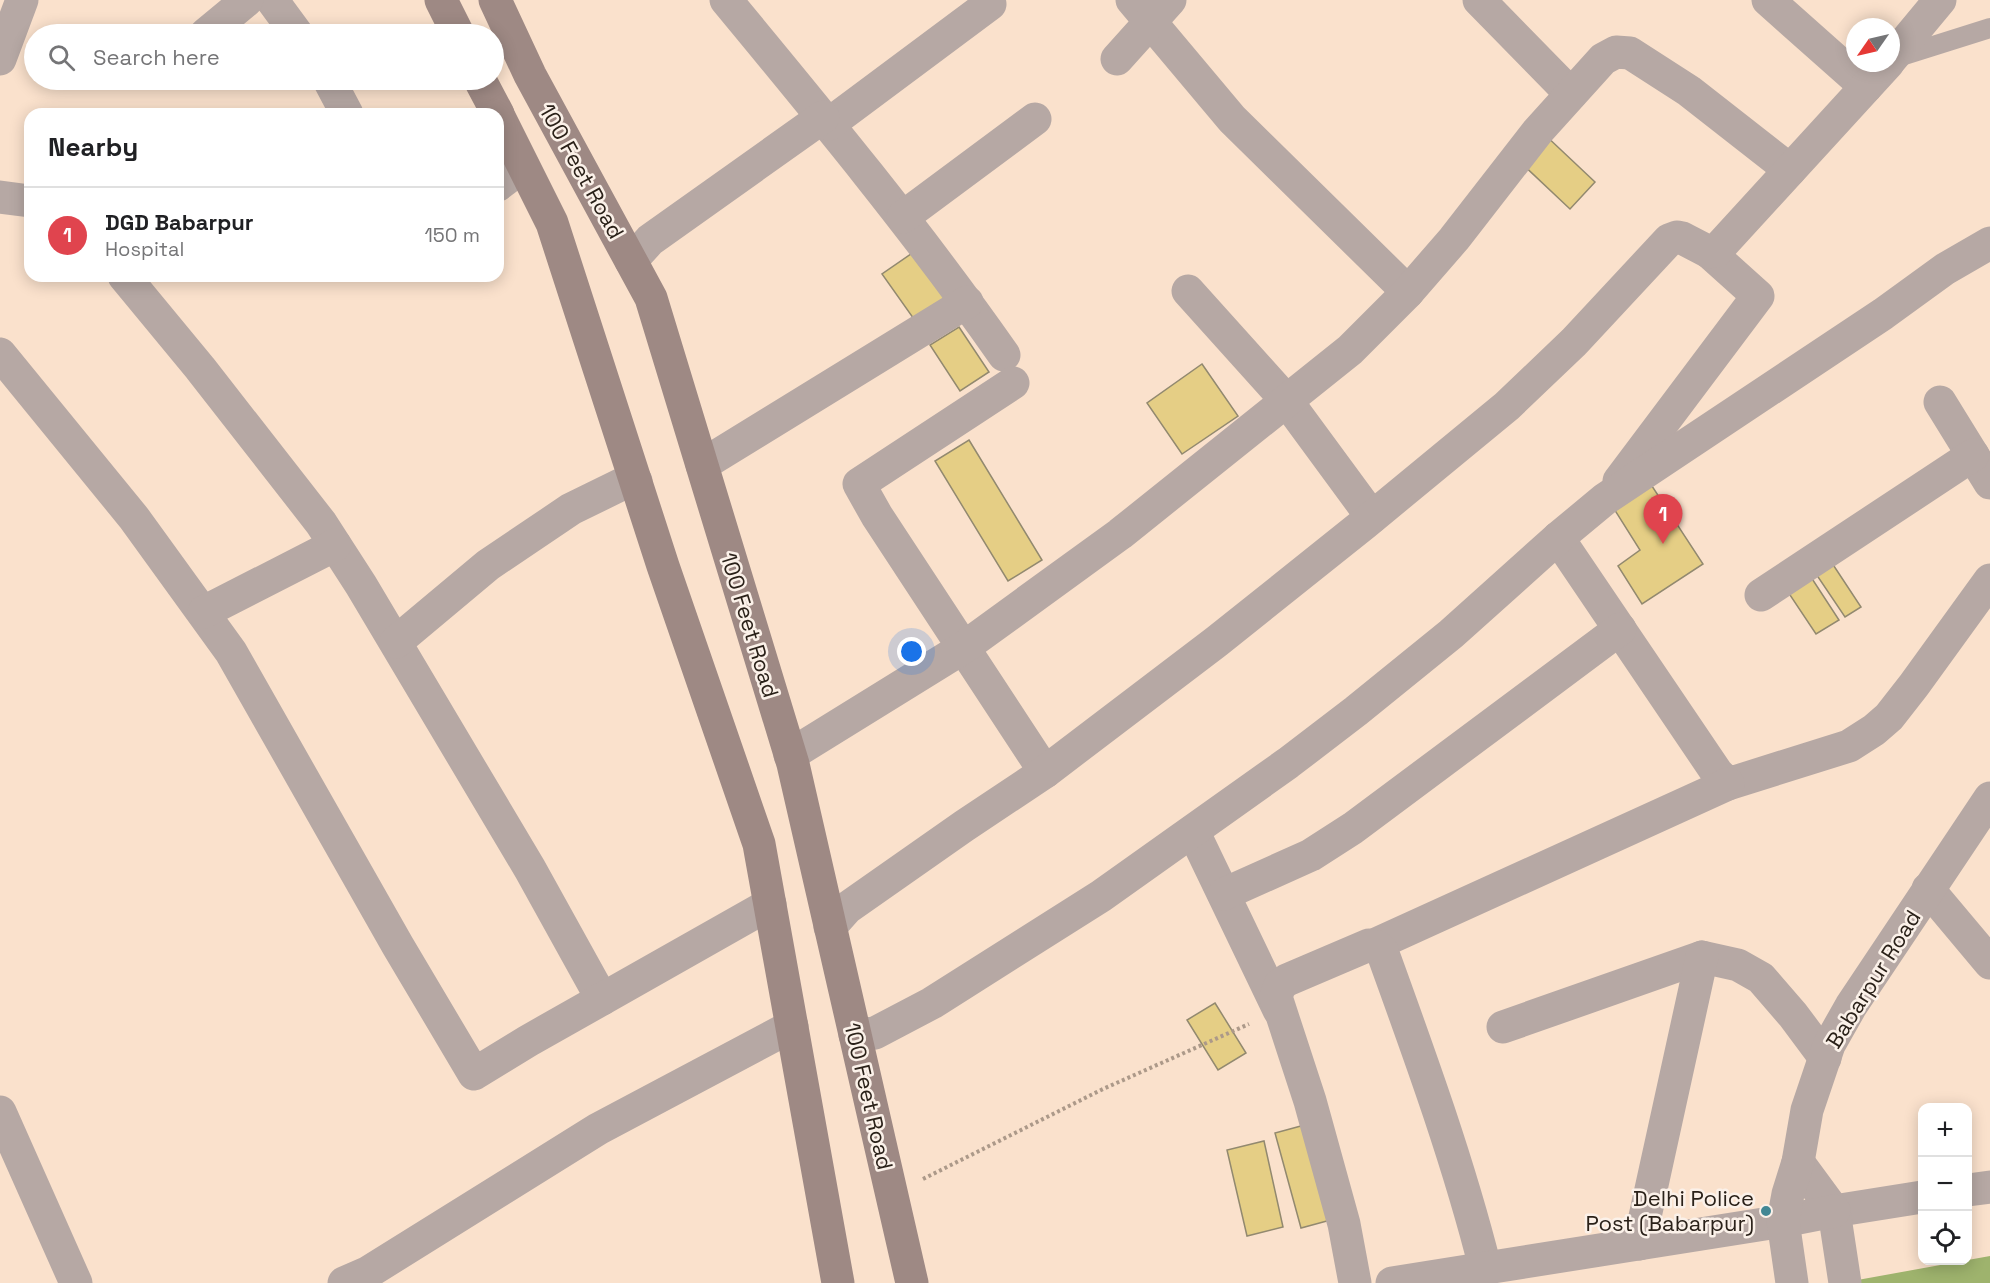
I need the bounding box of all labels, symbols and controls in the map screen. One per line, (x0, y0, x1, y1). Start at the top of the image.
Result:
north arrow (1846, 18, 1900, 72)
search box (24, 24, 504, 90)
icon: search (45, 41, 78, 74)
text: Search here (93, 43, 220, 71)
street label: 100 Feet Road (533, 99, 631, 243)
text: Nearby (48, 130, 138, 164)
text: DGD Babarpur (105, 208, 254, 236)
text: 1 (63, 222, 72, 248)
text: 150 m (425, 222, 480, 248)
text: Hospital (105, 236, 184, 262)
pin: 1 (1644, 494, 1682, 544)
street label: 100 Feet Road (715, 549, 785, 701)
your location (897, 637, 926, 666)
street label: Babarpur Road (1819, 905, 1927, 1053)
street label: 100 Feet Road (838, 1020, 900, 1172)
map controls (1918, 1103, 1972, 1265)
button: + (1918, 1103, 1972, 1157)
button: − (1918, 1157, 1972, 1211)
place label: Delhi Police Post (Babarpur) (1586, 1184, 1754, 1237)
marker: Delhi Police Post (Babarpur) (1759, 1204, 1773, 1218)
button: locate (1918, 1211, 1972, 1265)

